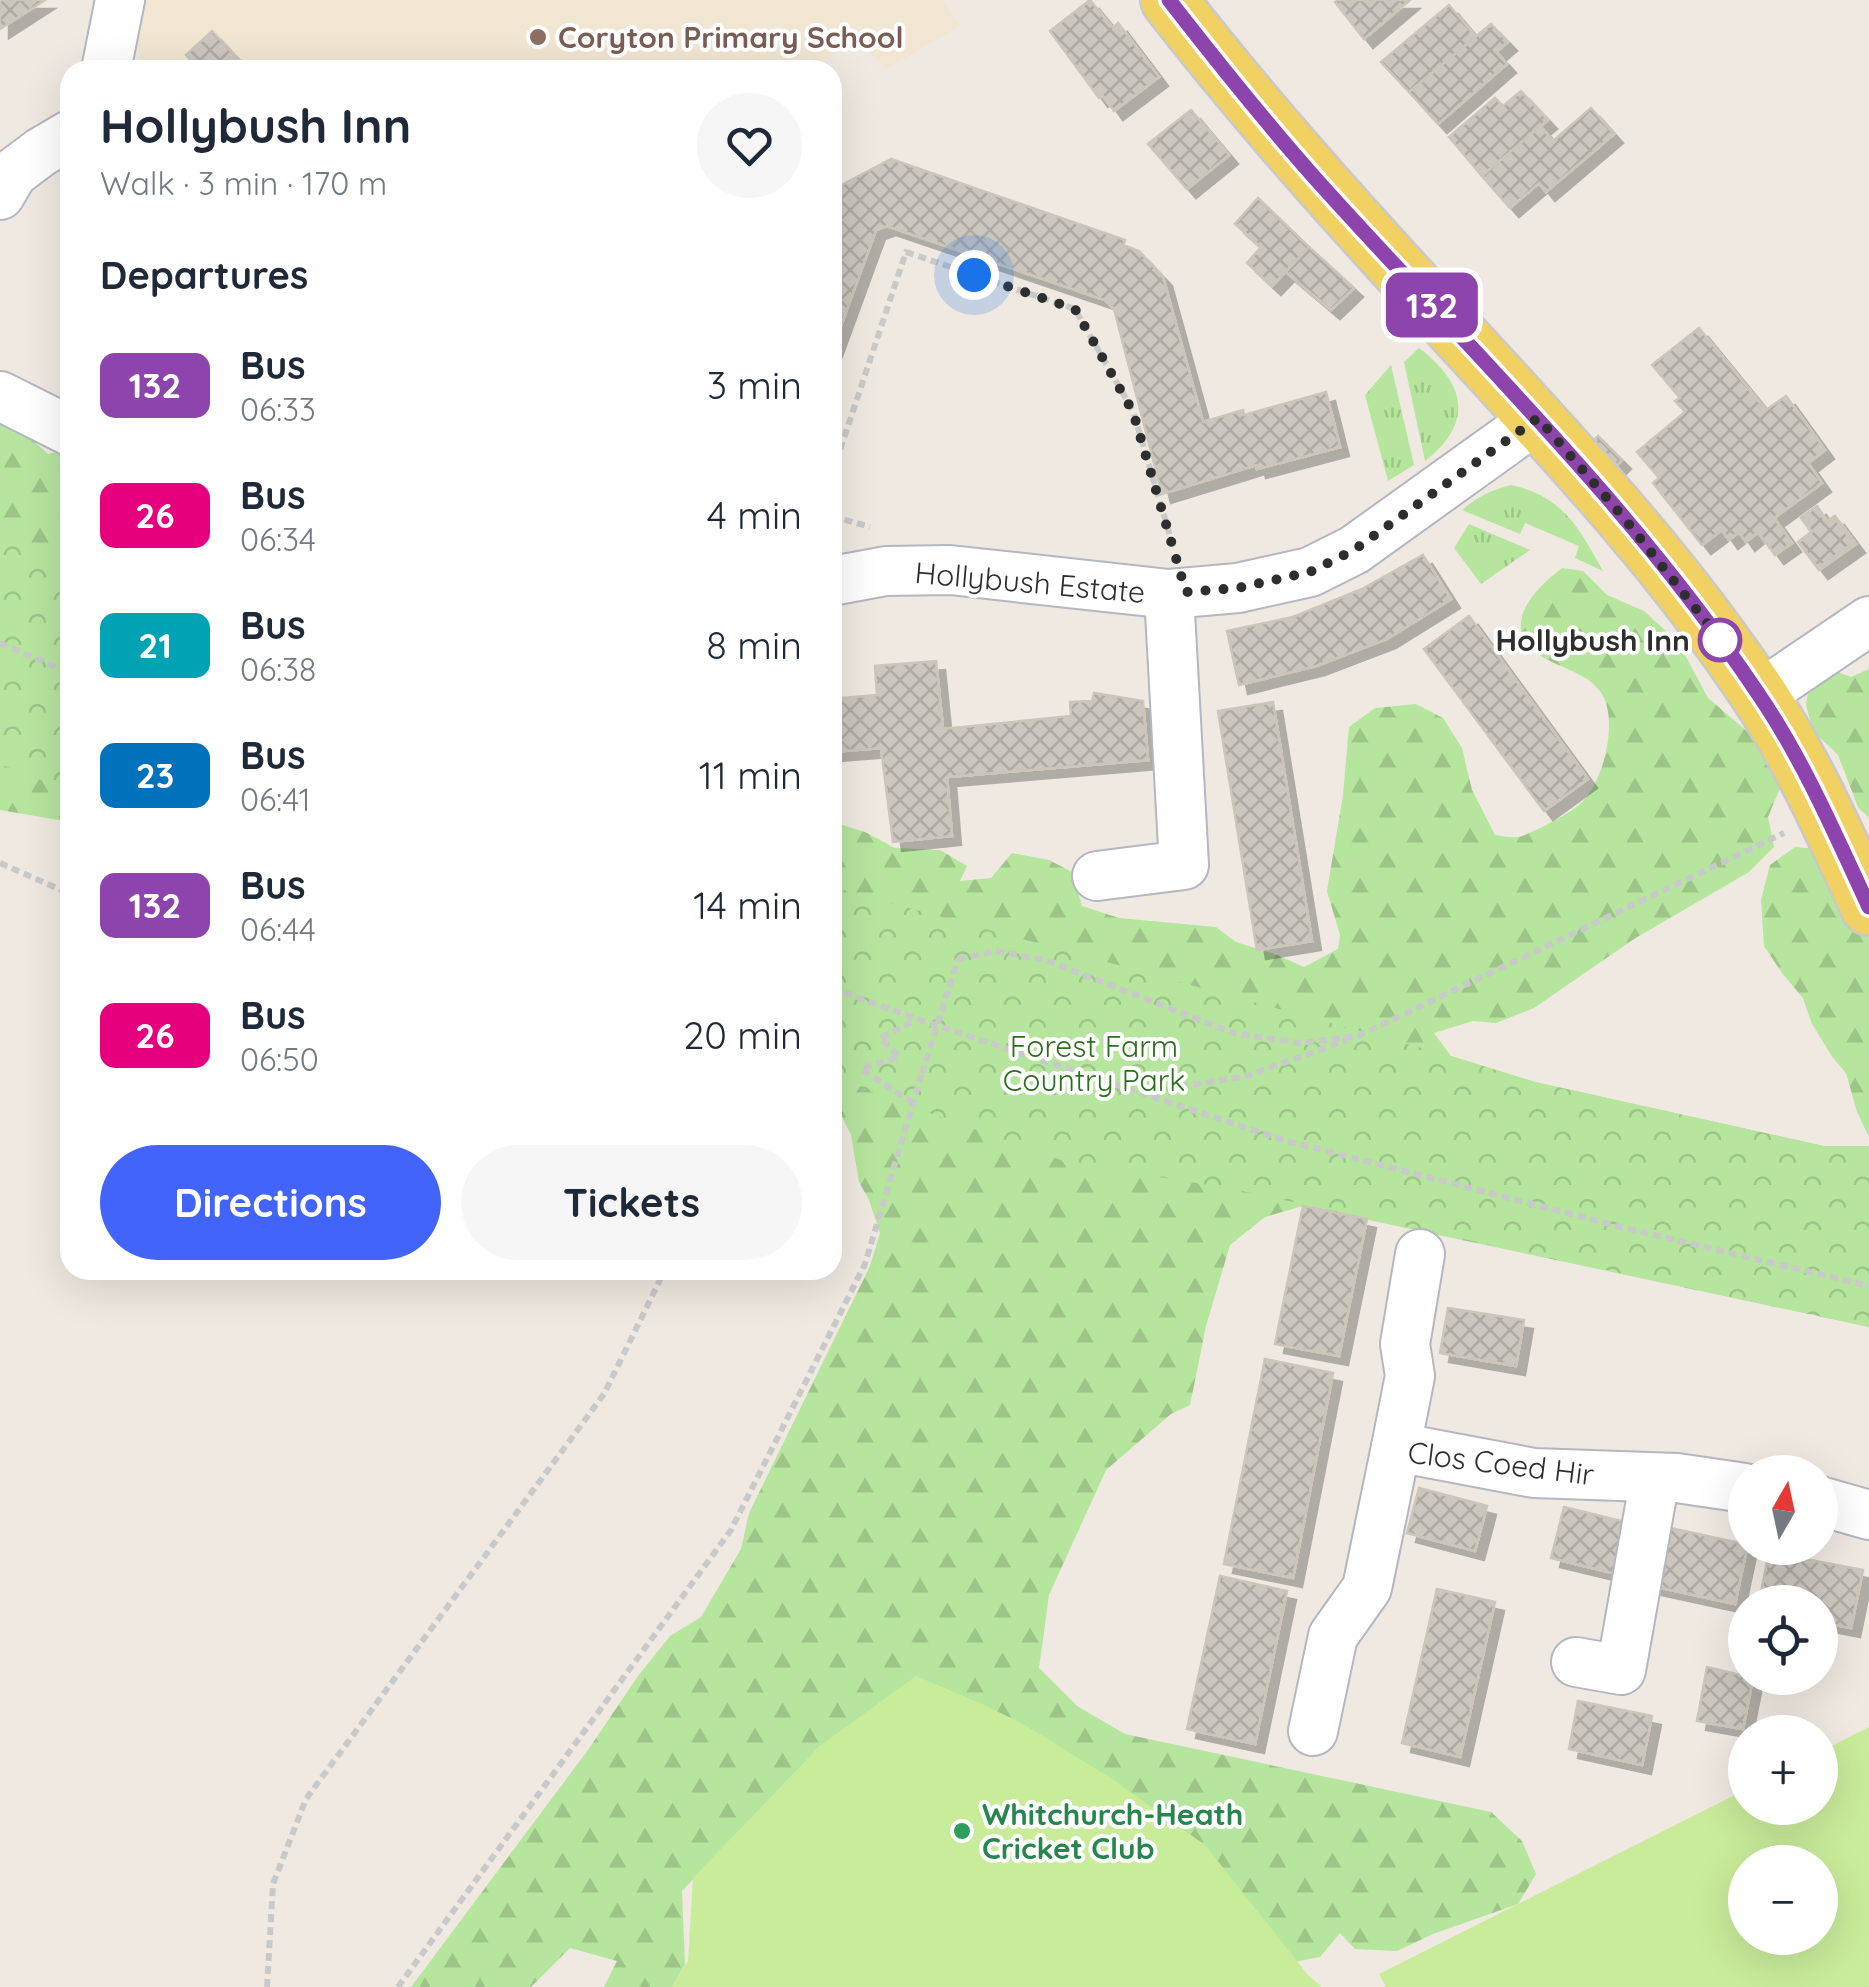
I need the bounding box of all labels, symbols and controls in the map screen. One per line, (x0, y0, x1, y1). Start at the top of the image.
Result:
place label: Coryton Primary School (558, 18, 904, 56)
marker: Coryton Primary School (527, 26, 549, 48)
button: heart (697, 93, 802, 198)
text: Hollybush Inn (100, 95, 411, 155)
text: Walk · 3 min · 170 m (100, 163, 387, 203)
your location (949, 250, 999, 300)
text: Departures (100, 251, 308, 299)
line badge: 132 (1374, 272, 1490, 338)
text: 132 (1406, 283, 1458, 327)
text: Bus (240, 341, 306, 389)
text: 3 min (707, 361, 802, 409)
text: 132 (129, 363, 181, 407)
text: 06:33 (240, 389, 316, 429)
text: Bus (240, 471, 306, 519)
text: 4 min (707, 491, 802, 539)
text: 26 (135, 493, 175, 537)
text: 06:34 (240, 519, 316, 559)
street label: Hollybush Estate (913, 553, 1147, 611)
text: Bus (240, 601, 306, 649)
marker: Hollybush Inn (1699, 619, 1741, 661)
text: 8 min (706, 621, 802, 669)
place label: Hollybush Inn (1495, 621, 1690, 659)
text: 21 (138, 623, 172, 667)
text: 06:38 (240, 649, 316, 689)
text: Bus (240, 731, 306, 779)
text: 11 min (699, 751, 802, 799)
text: 23 (136, 753, 174, 797)
text: 06:41 (240, 779, 311, 819)
text: Bus (240, 861, 306, 909)
text: 14 min (693, 881, 802, 929)
text: 132 (129, 883, 181, 927)
text: 06:44 (240, 909, 316, 949)
text: Bus (240, 991, 306, 1039)
text: 20 min (683, 1011, 802, 1059)
text: 26 (135, 1013, 175, 1057)
park label: Forest Farm Country Park (1003, 1027, 1185, 1099)
text: 06:50 (240, 1039, 319, 1079)
button: Directions (100, 1145, 441, 1260)
button: Tickets (461, 1145, 802, 1260)
street label: Clos Coed Hir (1406, 1433, 1597, 1493)
north arrow (1728, 1455, 1838, 1565)
map controls (1728, 1455, 1838, 1955)
button: locate (1728, 1585, 1838, 1695)
button: + (1728, 1715, 1838, 1825)
place label: Whitchurch-Heath Cricket Club (982, 1795, 1243, 1867)
marker: Whitchurch-Heath Cricket Club (951, 1820, 973, 1842)
button: − (1728, 1845, 1838, 1955)

